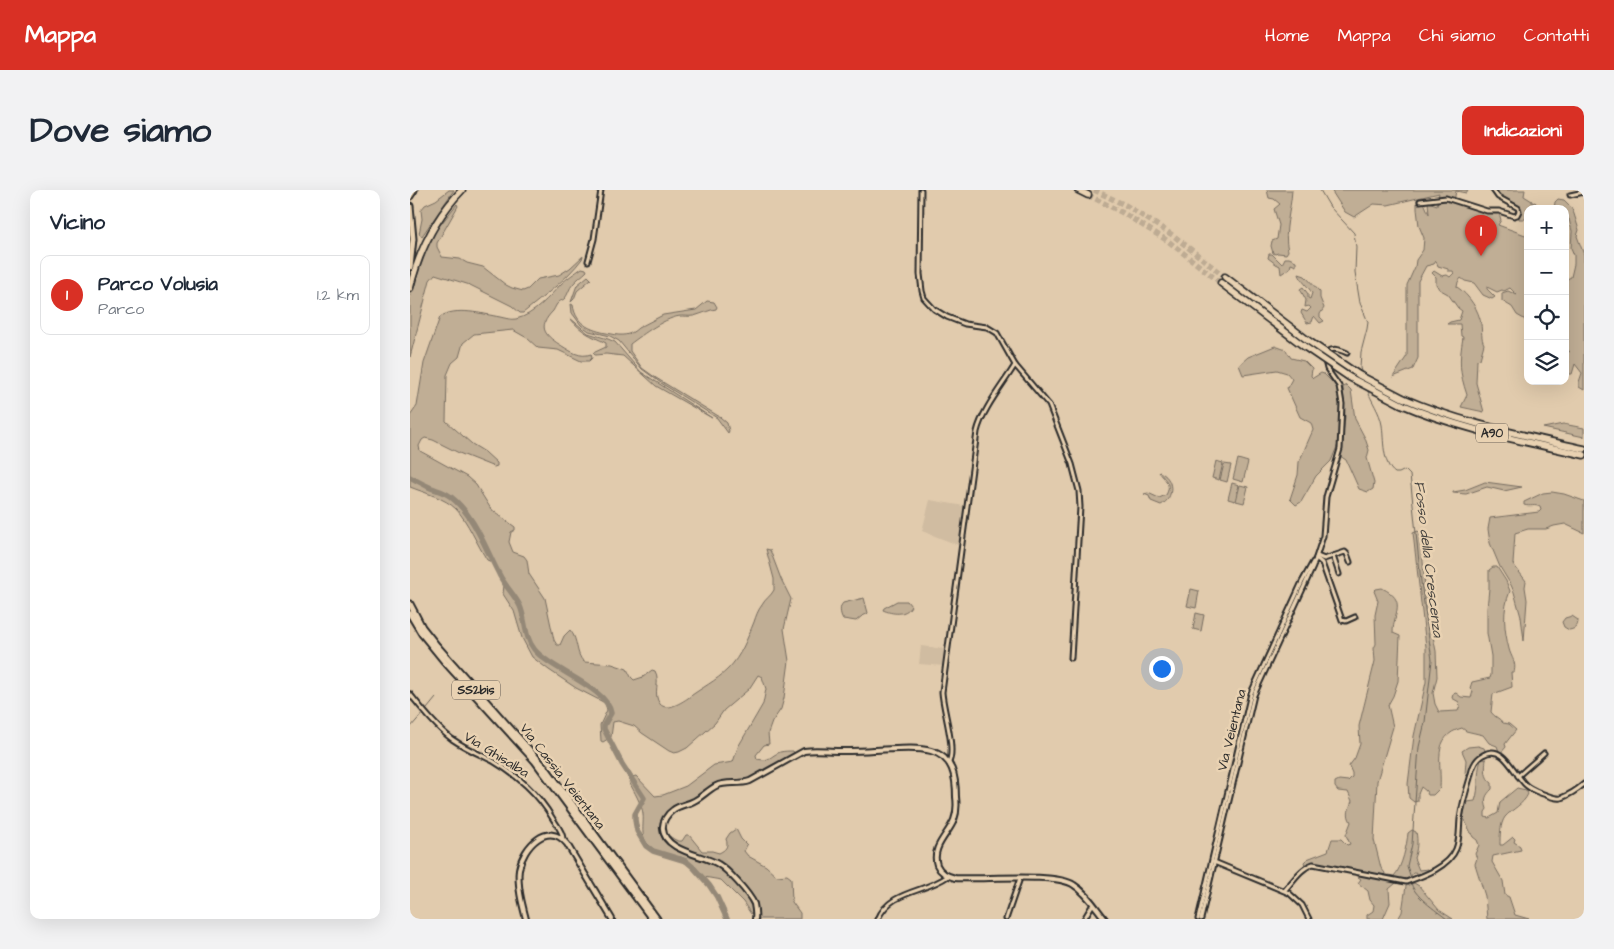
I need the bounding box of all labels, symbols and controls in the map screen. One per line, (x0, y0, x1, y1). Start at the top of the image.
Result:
text: Mappa (25, 18, 96, 52)
text: Home (1265, 23, 1310, 48)
text: Mappa (1338, 23, 1391, 48)
text: Chi siamo (1419, 23, 1495, 48)
text: Contatti (1523, 23, 1589, 48)
text: Dove siamo (30, 106, 211, 155)
button: Indicazioni (1462, 106, 1584, 155)
map controls (1524, 205, 1569, 385)
button: + (1524, 205, 1569, 250)
text: Vicino (50, 208, 105, 237)
pin: 1 (1465, 215, 1497, 256)
button: − (1524, 250, 1569, 295)
text: Parco Volusia (98, 271, 218, 298)
text: 1 (66, 284, 68, 306)
text: 1.2 km (317, 284, 359, 306)
button: locate (1524, 295, 1569, 340)
text: Parco (98, 298, 144, 320)
button: layers (1524, 340, 1569, 385)
road number: A90 (1476, 424, 1508, 442)
water label: Fosso della Crescenza (1409, 480, 1449, 640)
your location (1149, 656, 1175, 682)
road number: SS2bis (452, 680, 500, 700)
street label: Via Veientana (1212, 687, 1252, 773)
street label: Via Cassia Veientana (514, 719, 610, 834)
street label: Via Ghisalba (460, 727, 533, 783)

